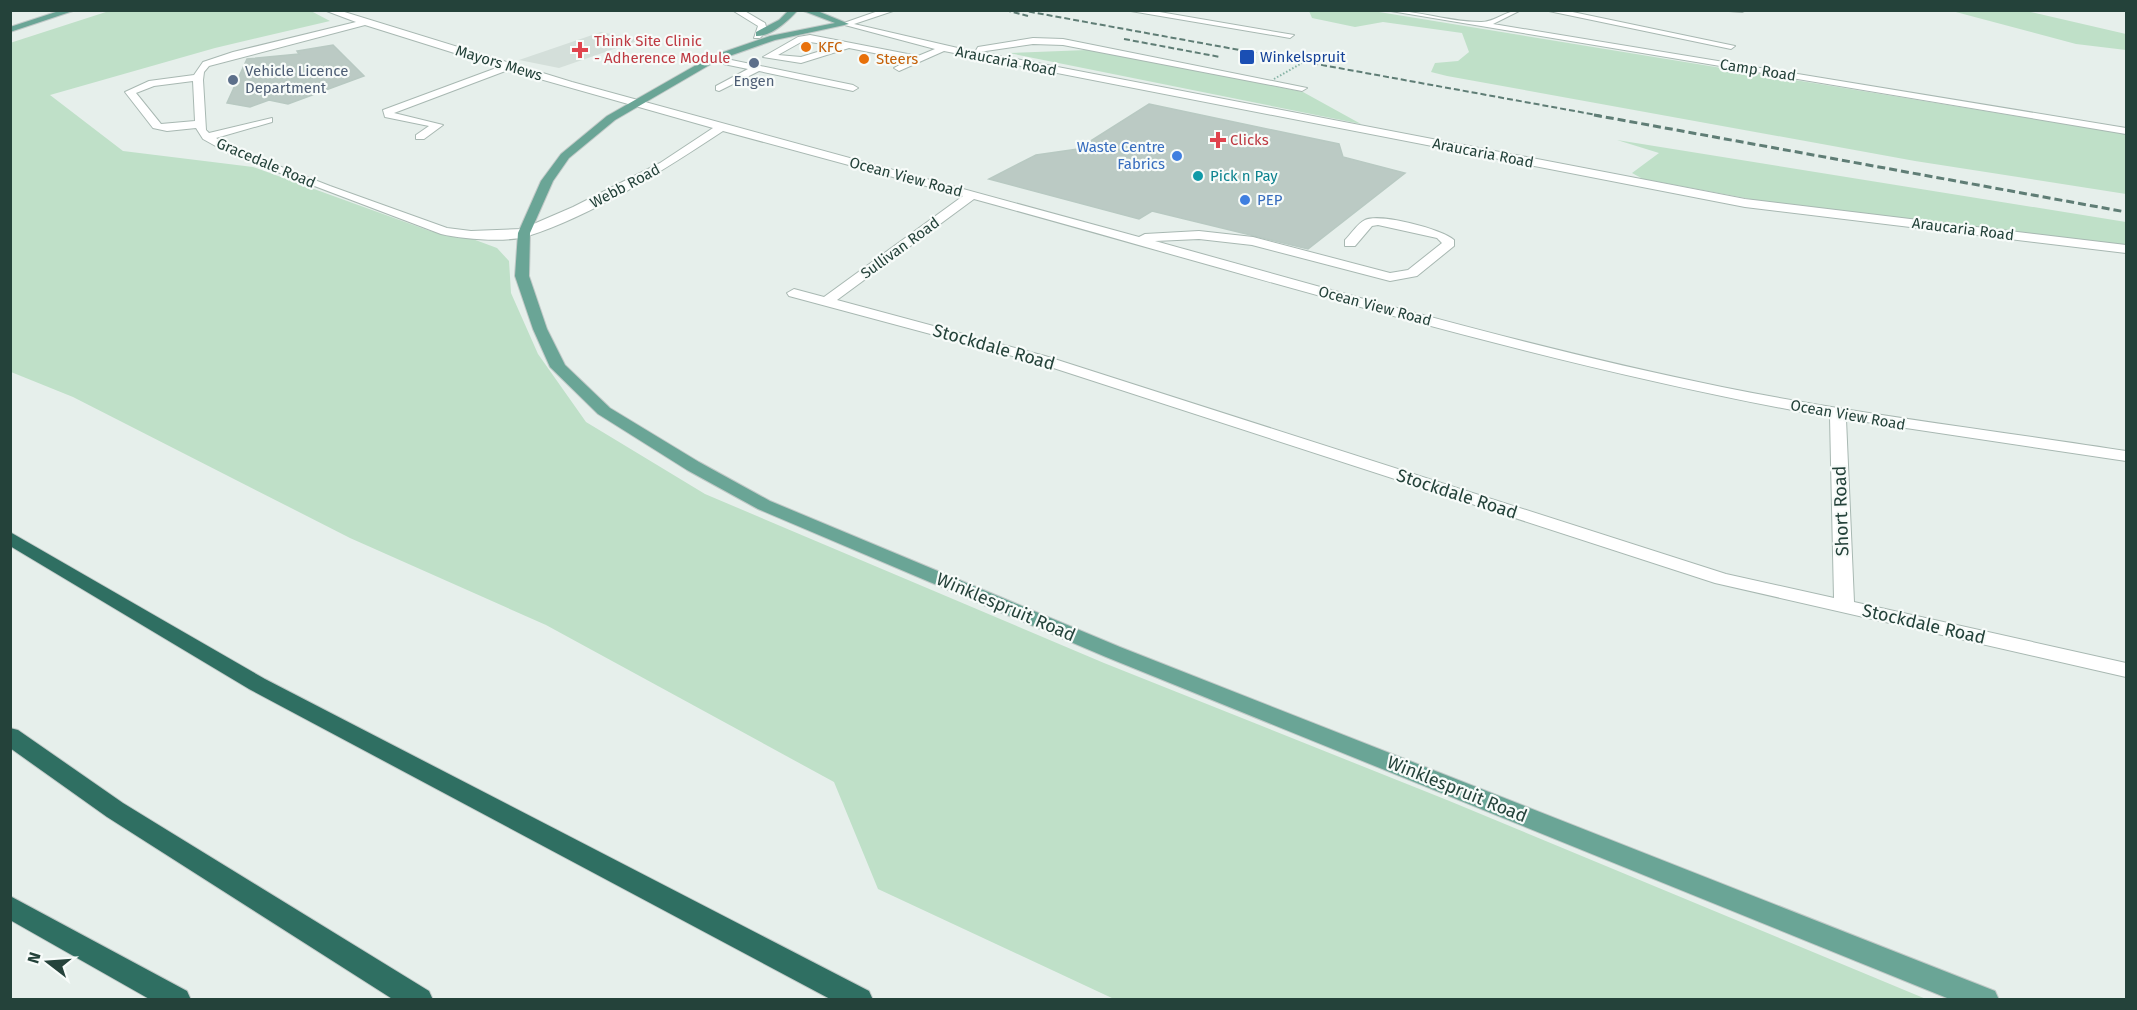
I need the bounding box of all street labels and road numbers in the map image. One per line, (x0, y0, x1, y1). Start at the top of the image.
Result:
street label: Mayors Mews (453, 41, 545, 85)
street label: Araucaria Road (954, 42, 1058, 80)
street label: Camp Road (1719, 55, 1797, 85)
street label: Gracedale Road (214, 134, 318, 192)
street label: Araucaria Road (1431, 134, 1535, 172)
street label: Ocean View Road (848, 153, 964, 201)
street label: Webb Road (587, 160, 663, 212)
street label: Sullivan Road (857, 214, 943, 282)
street label: Araucaria Road (1911, 214, 2015, 244)
street label: Ocean View Road (1317, 282, 1433, 330)
street label: Stockdale Road (930, 319, 1058, 375)
street label: Ocean View Road (1789, 396, 1907, 434)
street label: Stockdale Road (1394, 464, 1520, 524)
street label: Short Road (1828, 465, 1854, 557)
street label: Winklespruit Road (933, 568, 1079, 646)
street label: Stockdale Road (1860, 599, 1988, 649)
street label: Winklespruit Road (1384, 751, 1530, 827)

